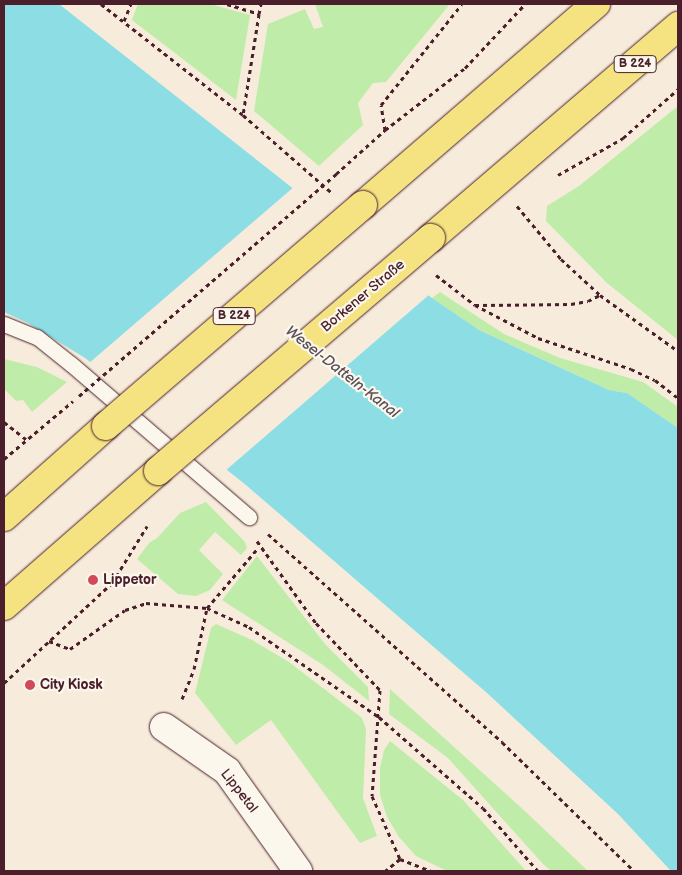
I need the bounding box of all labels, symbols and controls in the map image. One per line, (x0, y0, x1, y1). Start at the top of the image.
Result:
road number: B 224 (612, 54, 658, 74)
street label: Borkener Straße (318, 256, 408, 336)
road number: B 224 (212, 306, 256, 326)
water label: Wesel-Datteln-Kanal (282, 322, 402, 422)
place label: Lippetor (103, 572, 157, 588)
marker: Lippetor (87, 574, 99, 586)
place label: City Kiosk (40, 677, 103, 693)
marker: City Kiosk (24, 679, 36, 691)
street label: Lippetal (217, 766, 261, 816)

